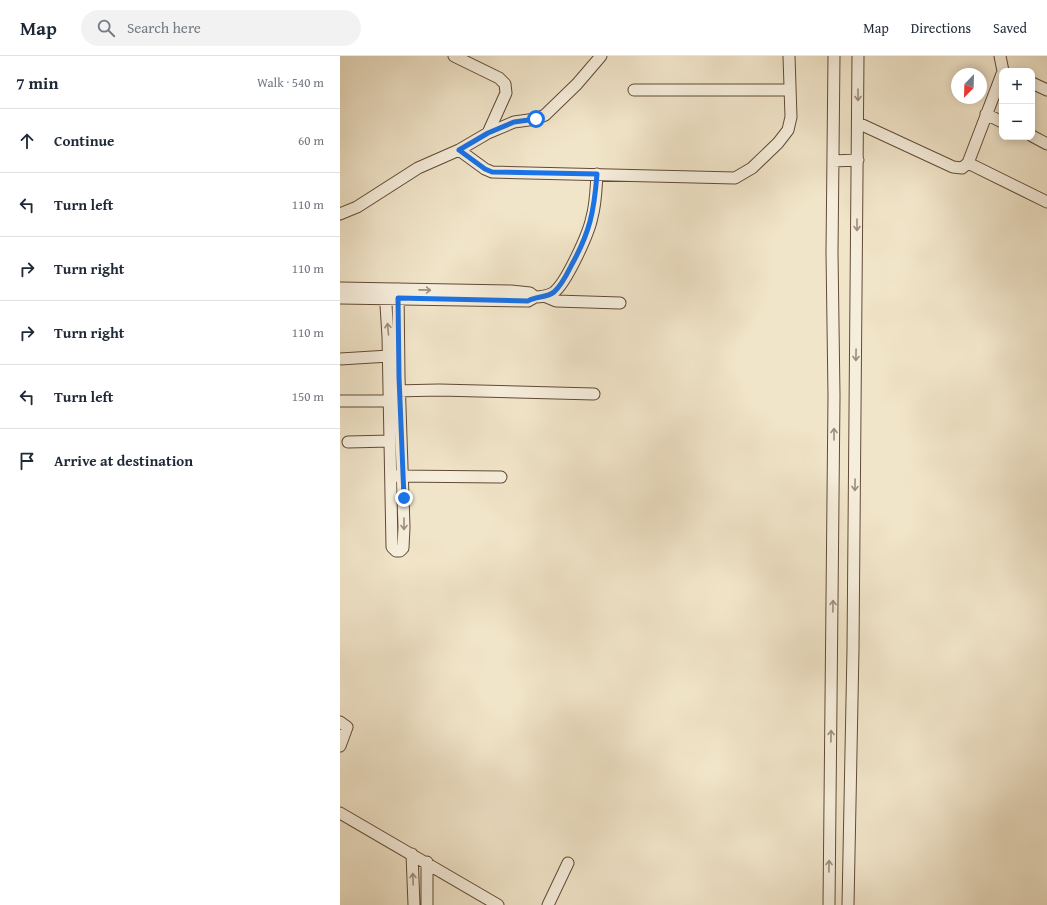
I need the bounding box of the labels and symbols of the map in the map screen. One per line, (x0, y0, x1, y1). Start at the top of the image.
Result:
north arrow (951, 68, 987, 104)
one-way arrow (854, 88, 862, 101)
route start (527, 110, 545, 128)
one-way arrow (853, 218, 861, 231)
one-way arrow (418, 286, 431, 294)
one-way arrow (384, 323, 391, 336)
one-way arrow (852, 348, 860, 361)
one-way arrow (830, 428, 838, 441)
one-way arrow (851, 478, 859, 491)
route end (395, 489, 413, 507)
one-way arrow (400, 517, 408, 530)
one-way arrow (829, 600, 837, 613)
one-way arrow (827, 730, 835, 743)
one-way arrow (826, 860, 833, 873)
one-way arrow (409, 873, 417, 886)

